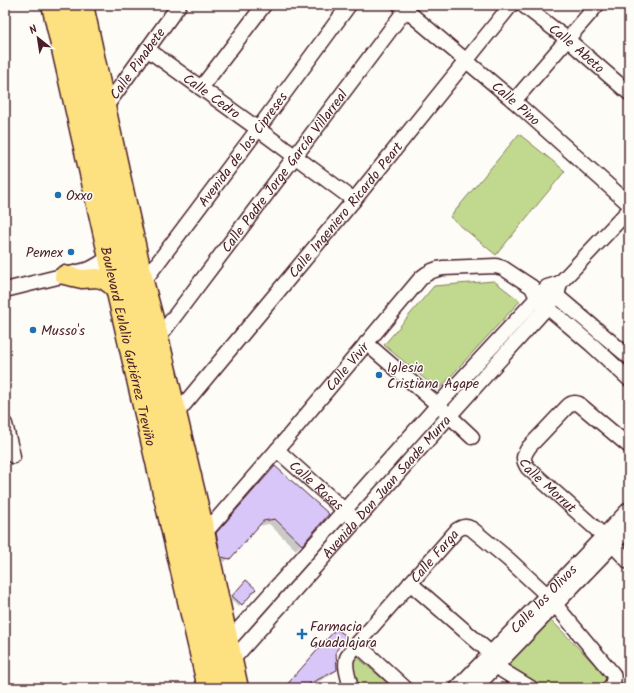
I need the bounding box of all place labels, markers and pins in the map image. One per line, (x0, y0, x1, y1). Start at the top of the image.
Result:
place label: Oxxo (66, 185, 93, 207)
marker: Oxxo (53, 190, 63, 200)
place label: Pemex (26, 242, 64, 264)
marker: Pemex (66, 247, 76, 257)
place label: Musso's (41, 320, 85, 342)
marker: Musso's (28, 325, 38, 335)
place label: Iglesia Cristiana Agape (387, 357, 480, 395)
marker: Iglesia Cristiana Agape (374, 370, 384, 380)
place label: Farmacia Guadalajara (310, 616, 377, 654)
marker: Farmacia Guadalajara (297, 629, 307, 639)

